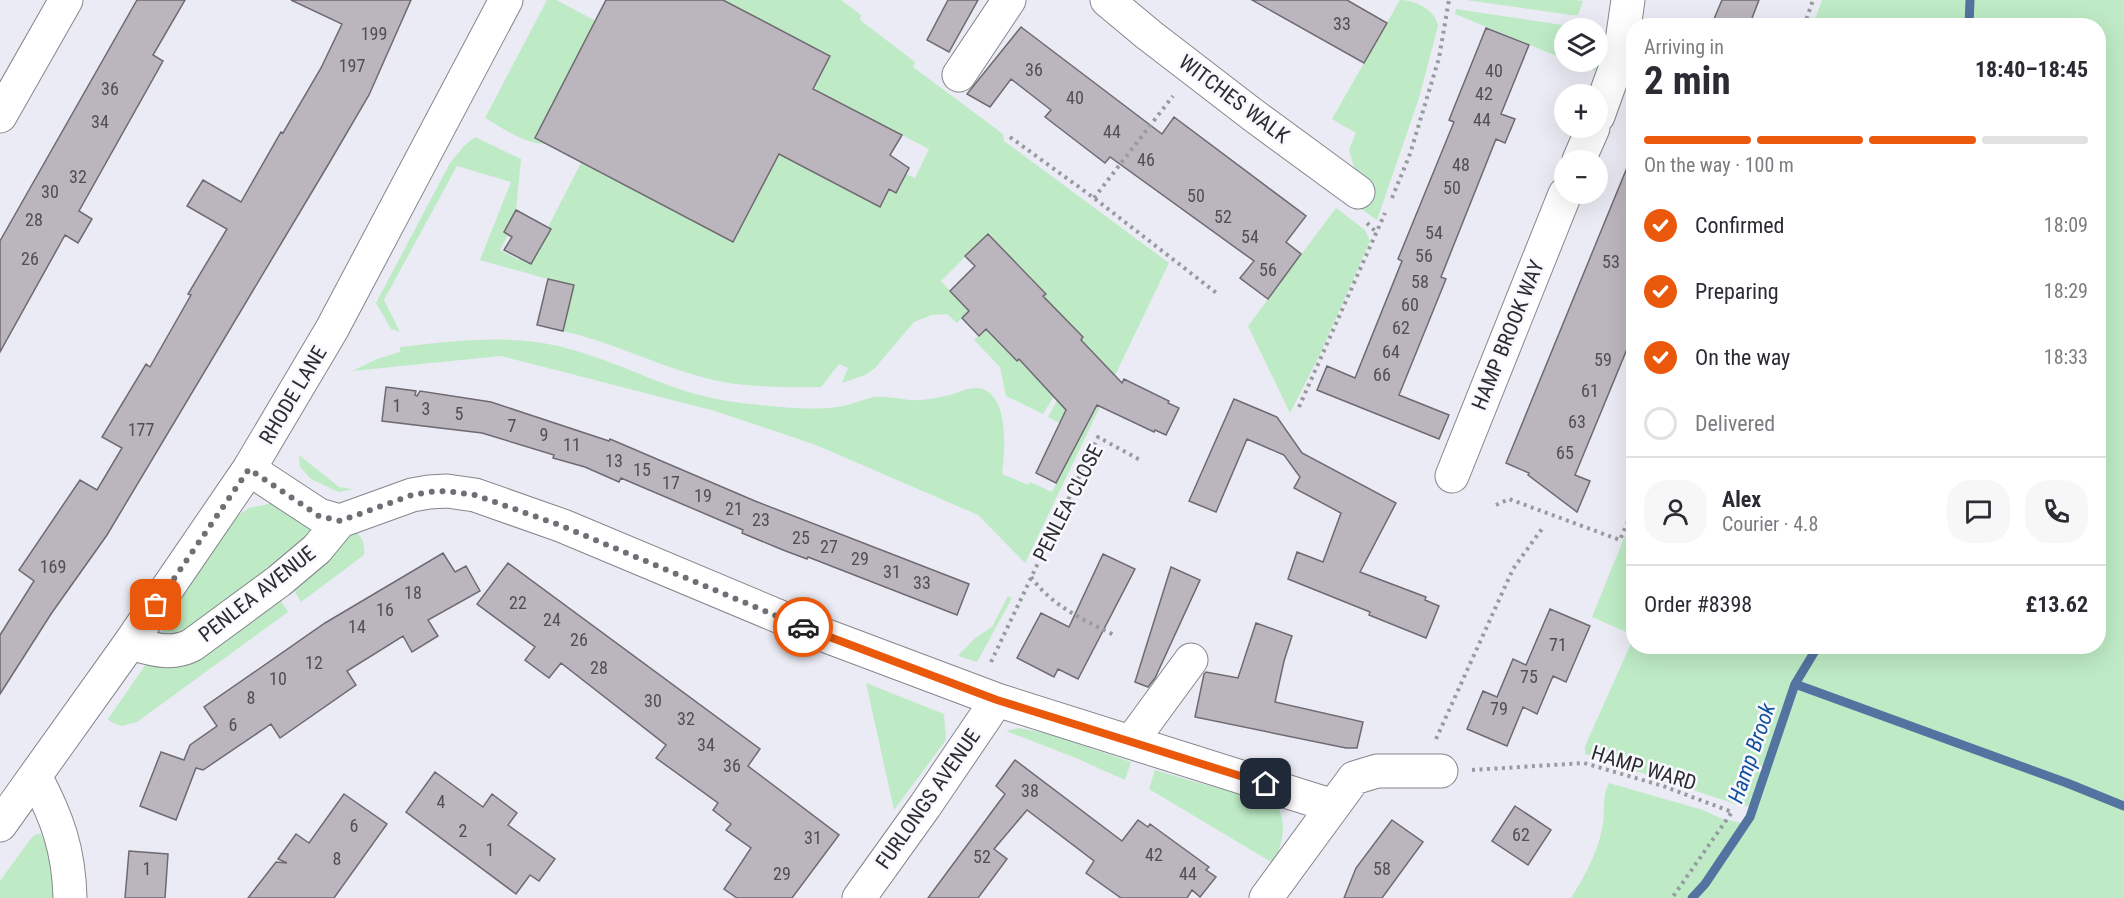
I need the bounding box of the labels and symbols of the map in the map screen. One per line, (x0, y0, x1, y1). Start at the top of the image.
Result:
house number: 33 (1333, 13, 1351, 34)
house number: 199 (361, 23, 387, 44)
street label: WITCHES WALK (1174, 50, 1294, 149)
house number: 197 (339, 55, 365, 76)
house number: 36 (1025, 59, 1043, 80)
house number: 40 (1485, 60, 1503, 81)
house number: 36 (101, 78, 119, 99)
house number: 42 (1475, 83, 1493, 104)
house number: 40 (1066, 87, 1084, 108)
house number: 44 (1473, 109, 1491, 130)
house number: 34 (91, 111, 109, 132)
house number: 44 (1103, 121, 1121, 142)
house number: 46 (1137, 149, 1155, 170)
house number: 48 (1452, 154, 1470, 175)
house number: 32 (69, 166, 87, 187)
house number: 50 (1443, 177, 1461, 198)
house number: 30 (41, 181, 59, 202)
house number: 50 (1187, 185, 1205, 206)
house number: 52 (1214, 206, 1232, 227)
house number: 28 (25, 209, 43, 230)
house number: 54 (1425, 222, 1443, 243)
house number: 54 (1241, 226, 1259, 247)
house number: 56 (1415, 245, 1433, 266)
house number: 26 (21, 248, 39, 269)
house number: 53 (1602, 251, 1620, 272)
street label: HAMP BROOK WAY (1467, 257, 1549, 413)
house number: 56 (1259, 259, 1277, 280)
house number: 58 (1411, 271, 1429, 292)
house number: 60 (1401, 294, 1419, 315)
house number: 62 (1392, 317, 1410, 338)
house number: 64 (1382, 341, 1400, 362)
street label: RHODE LANE (254, 342, 332, 448)
house number: 59 (1594, 349, 1612, 370)
house number: 66 (1373, 364, 1391, 385)
house number: 61 (1581, 380, 1599, 401)
house number: 1 (393, 395, 401, 416)
house number: 3 (422, 398, 430, 419)
house number: 5 (455, 403, 464, 424)
house number: 63 (1568, 411, 1586, 432)
house number: 7 (508, 415, 517, 436)
house number: 177 (128, 419, 154, 440)
house number: 9 (540, 424, 548, 445)
house number: 11 (563, 434, 581, 455)
street label: PENLEA CLOSE (1028, 441, 1108, 565)
house number: 65 (1556, 442, 1574, 463)
house number: 13 (605, 450, 623, 471)
house number: 15 (633, 459, 651, 480)
house number: 17 (662, 472, 680, 493)
house number: 19 (694, 485, 712, 506)
house number: 21 (725, 498, 743, 519)
house number: 23 (752, 509, 770, 530)
house number: 25 (792, 527, 810, 548)
house number: 27 (820, 536, 838, 557)
street label: PENLEA AVENUE (194, 541, 320, 647)
house number: 29 (851, 548, 869, 569)
house number: 169 (40, 556, 66, 577)
house number: 31 (883, 561, 901, 582)
house number: 33 (913, 572, 931, 593)
pin (130, 579, 181, 630)
house number: 18 (404, 582, 422, 603)
house number: 22 (509, 592, 527, 613)
courier (773, 597, 833, 657)
house number: 16 (376, 599, 394, 620)
house number: 24 (543, 609, 561, 630)
house number: 14 (348, 616, 366, 637)
house number: 26 (570, 629, 588, 650)
house number: 71 (1549, 634, 1567, 655)
house number: 12 (305, 652, 323, 673)
house number: 28 (590, 657, 608, 678)
house number: 75 (1520, 666, 1538, 687)
house number: 10 (269, 668, 287, 689)
house number: 8 (247, 687, 255, 708)
house number: 30 (644, 690, 662, 711)
house number: 79 (1490, 698, 1508, 719)
water label: Hamp Brook (1723, 700, 1780, 806)
house number: 32 (677, 708, 695, 729)
house number: 6 (229, 714, 237, 735)
street label: FURLONGS AVENUE (871, 725, 985, 873)
house number: 34 (697, 734, 715, 755)
street label: HAMP WARD (1589, 741, 1699, 795)
house number: 36 (723, 755, 741, 776)
pin (1240, 758, 1291, 809)
house number: 38 (1021, 780, 1039, 801)
house number: 4 (437, 791, 446, 812)
house number: 6 (350, 815, 358, 836)
house number: 2 (459, 820, 468, 841)
house number: 62 (1512, 824, 1530, 845)
house number: 31 (804, 827, 822, 848)
house number: 1 (486, 839, 494, 860)
house number: 42 (1145, 844, 1163, 865)
house number: 52 (973, 846, 991, 867)
house number: 8 (333, 848, 341, 869)
house number: 1 (143, 858, 151, 879)
house number: 58 (1373, 858, 1391, 879)
house number: 29 (773, 863, 791, 884)
house number: 44 (1179, 863, 1197, 884)

